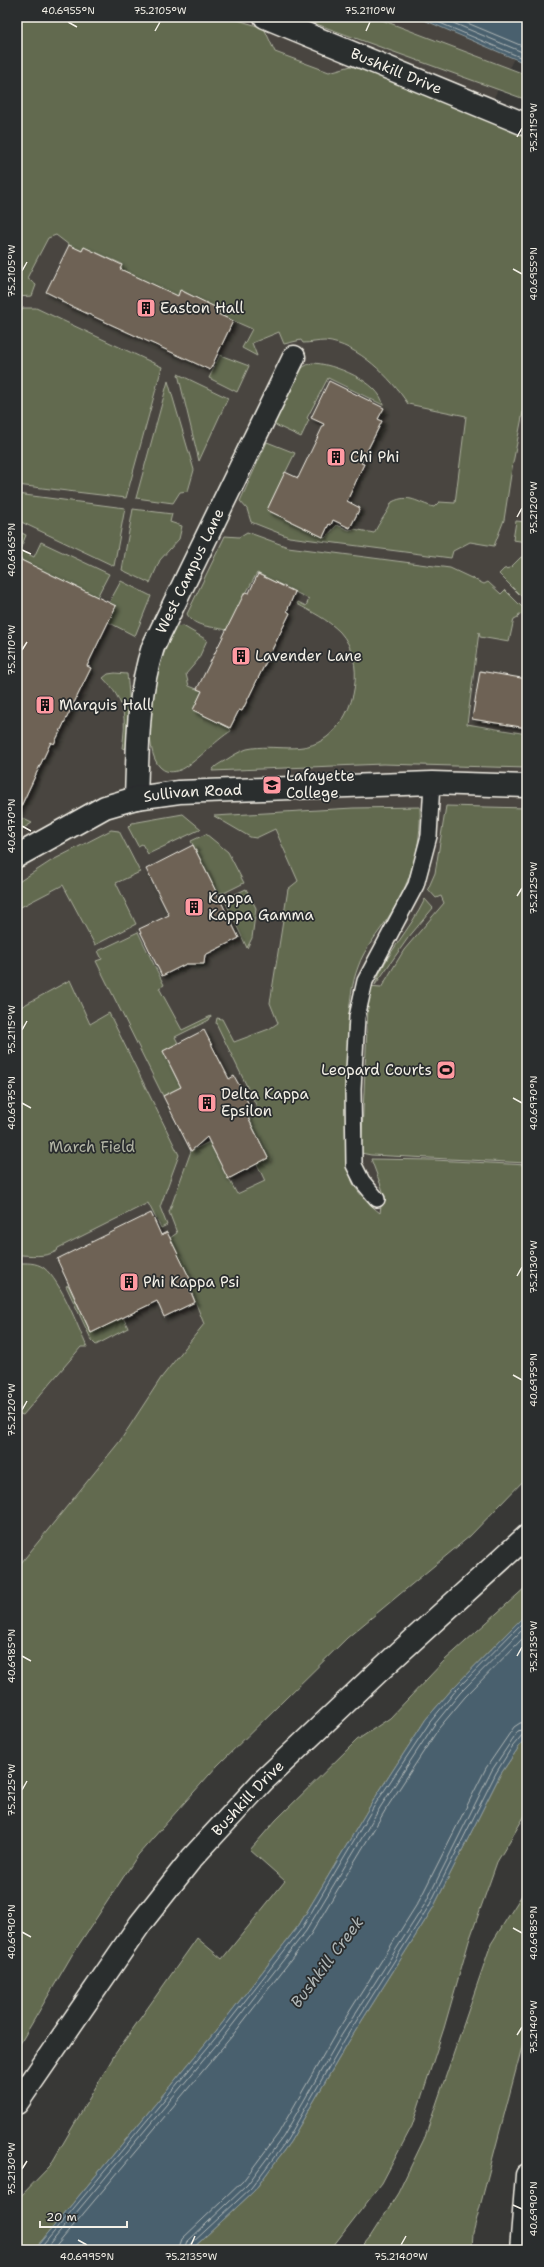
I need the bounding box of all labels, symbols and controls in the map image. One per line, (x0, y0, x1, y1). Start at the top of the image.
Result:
text: 40.6955°N (41, 4, 95, 17)
text: 75.2105°W (133, 4, 187, 17)
text: 75.2110°W (345, 4, 396, 17)
street label: Bushkill Drive (348, 43, 445, 99)
text: 75.2115°W (527, 103, 540, 153)
text: 75.2105°W (5, 244, 18, 298)
text: 40.6955°N (527, 247, 540, 301)
building icon: Easton Hall (135, 297, 157, 319)
place label: Easton Hall (160, 298, 244, 318)
building icon: Chi Phi (325, 446, 347, 468)
place label: Chi Phi (350, 447, 399, 467)
text: 75.2120°W (527, 481, 540, 535)
street label: West Campus Lane (151, 505, 229, 637)
text: 40.6965°N (5, 523, 18, 577)
text: 75.2110°W (5, 624, 18, 675)
building icon: Lavender Lane (230, 645, 252, 667)
place label: Lavender Lane (255, 646, 362, 666)
building icon: Marquis Hall (34, 694, 56, 716)
place label: Marquis Hall (59, 695, 152, 715)
place label: Lafayette College (286, 766, 355, 803)
school or university icon: Lafayette College (261, 774, 283, 796)
street label: Sullivan Road (142, 780, 243, 807)
text: 40.6970°N (5, 799, 18, 853)
text: 75.2125°W (527, 861, 540, 914)
place label: Kappa Kappa Gamma (208, 888, 314, 925)
building icon: Kappa Kappa Gamma (183, 896, 205, 918)
text: 75.2115°W (5, 1005, 18, 1055)
sports icon: Leopard Courts (435, 1059, 457, 1081)
place label: Leopard Courts (321, 1060, 432, 1080)
text: 40.6975°N (5, 1076, 18, 1130)
text: 40.6970°N (527, 1076, 540, 1130)
place label: Delta Kappa Epsilon (221, 1084, 310, 1121)
building icon: Delta Kappa Epsilon (196, 1092, 218, 1114)
park label: March Field (49, 1137, 135, 1157)
text: 75.2130°W (527, 1240, 540, 1294)
building icon: Phi Kappa Psi (118, 1271, 140, 1293)
place label: Phi Kappa Psi (143, 1272, 240, 1292)
text: 40.6975°N (527, 1353, 540, 1407)
text: 75.2120°W (5, 1383, 18, 1437)
text: 75.2135°W (527, 1620, 540, 1673)
text: 40.6985°N (5, 1629, 18, 1683)
street label: Bushkill Drive (207, 1756, 288, 1840)
text: 75.2125°W (5, 1763, 18, 1816)
text: 40.6990°N (5, 1904, 18, 1960)
text: 40.6985°N (527, 1906, 540, 1960)
water label: Bushkill Creek (286, 1912, 368, 2012)
text: 75.2140°W (527, 2000, 540, 2054)
text: 75.2130°W (5, 2142, 18, 2196)
text: 40.6990°N (527, 2181, 540, 2237)
scale bar (40, 2203, 127, 2229)
text: 20 m (46, 2209, 77, 2225)
text: 40.6995°N (60, 2250, 114, 2263)
text: 75.2135°W (165, 2250, 218, 2263)
text: 75.2140°W (374, 2250, 428, 2263)

